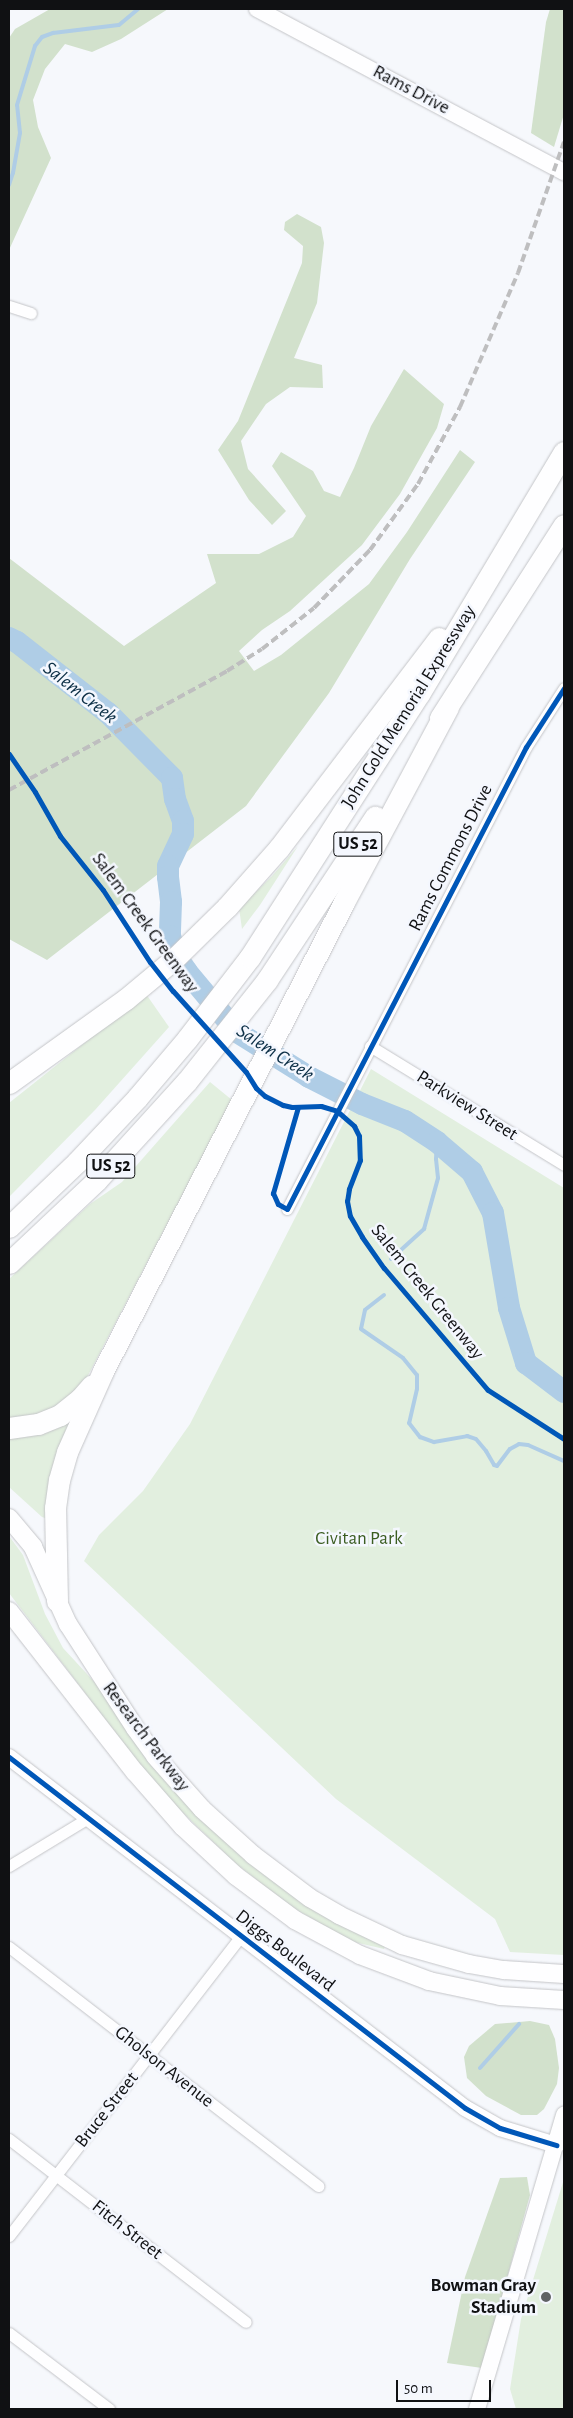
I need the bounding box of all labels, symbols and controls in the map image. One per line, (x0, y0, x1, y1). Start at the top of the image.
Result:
street label: Rams Drive (369, 60, 453, 120)
street label: John Gold Memorial Expressway (337, 601, 481, 813)
water label: Salem Creek (38, 657, 122, 729)
street label: Rams Commons Drive (404, 781, 498, 935)
road number: US 52 (333, 829, 383, 860)
street label: Salem Creek Greenway (87, 849, 203, 997)
water label: Salem Creek (232, 1019, 318, 1087)
street label: Parkview Street (412, 1066, 522, 1146)
road number: US 52 (86, 1150, 136, 1182)
street label: Salem Creek Greenway (365, 1220, 489, 1364)
park label: Civitan Park (315, 1528, 403, 1550)
street label: Research Parkway (97, 1678, 195, 1796)
street label: Diggs Boulevard (231, 1905, 339, 1997)
street label: Gholson Avenue (110, 2021, 218, 2113)
street label: Bruce Street (70, 2068, 144, 2152)
street label: Fitch Street (87, 2195, 167, 2265)
place label: Bowman Gray Stadium (431, 2275, 536, 2319)
marker: Bowman Gray Stadium (540, 2291, 552, 2303)
scale bar (398, 2370, 493, 2402)
text: 50 m (404, 2381, 433, 2396)

